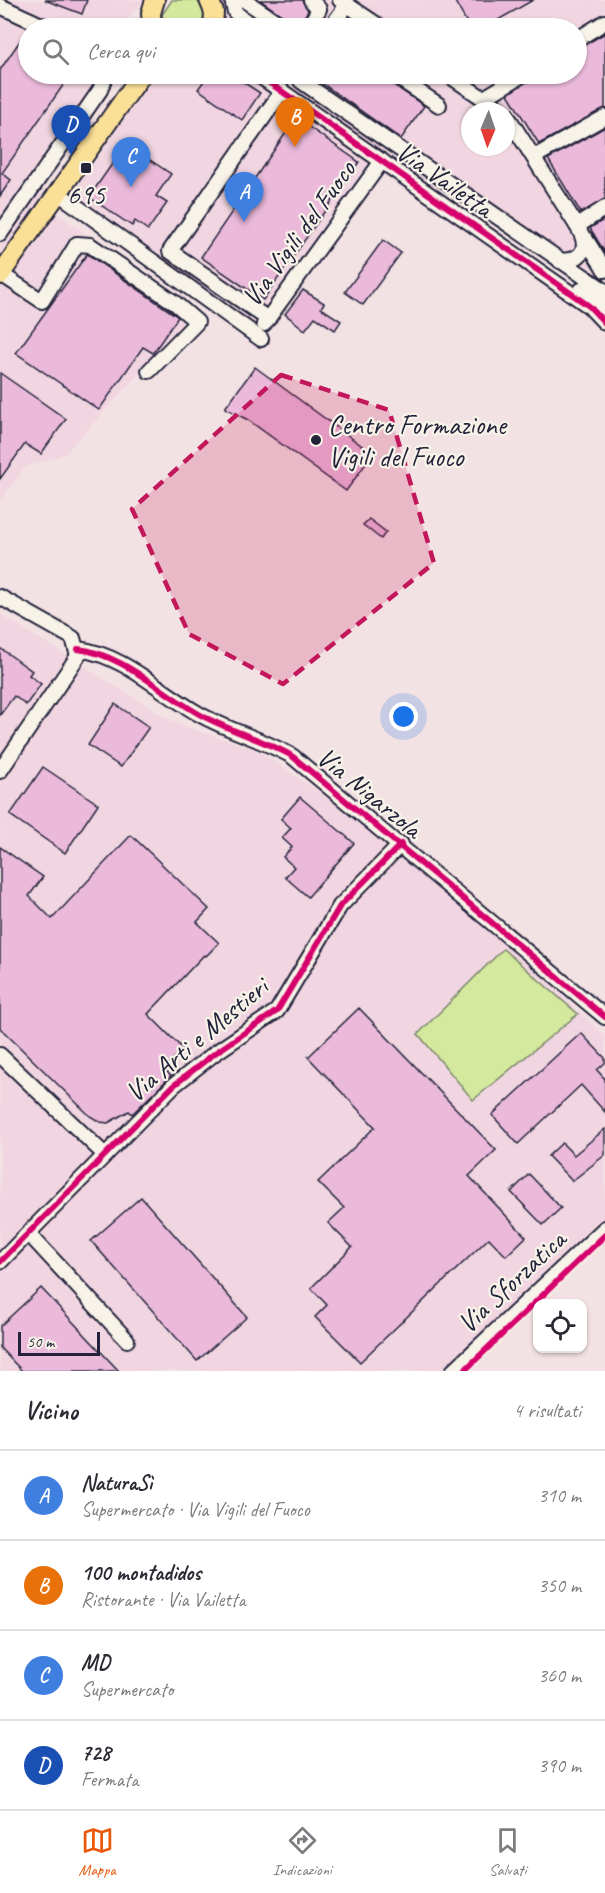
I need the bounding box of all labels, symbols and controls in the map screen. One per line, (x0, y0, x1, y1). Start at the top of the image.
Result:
search box (18, 18, 587, 84)
icon: search (39, 35, 72, 68)
text: Cerca qui (87, 37, 155, 65)
pin: B (276, 98, 314, 147)
north arrow (461, 102, 515, 156)
pin: D (52, 106, 90, 155)
street label: Via Vailetta (390, 133, 502, 227)
pin: C (112, 138, 150, 187)
street label: Via Vigili del Fuoco (234, 152, 364, 313)
marker: 695 (79, 161, 93, 175)
pin: A (224, 172, 264, 222)
place label: 695 (67, 177, 106, 212)
place label: Centro Formazione Vigili del Fuoco (328, 407, 508, 474)
marker: Centro Formazione Vigili del Fuoco (309, 433, 323, 447)
your location (389, 702, 418, 731)
street label: Via Nigarzola (310, 739, 431, 847)
street label: Via Arti e Mestieri (118, 967, 278, 1109)
street label: Via Sforzatica (450, 1221, 575, 1340)
map controls (533, 1299, 587, 1353)
button: locate (533, 1299, 587, 1353)
scale bar (18, 1329, 100, 1356)
text: 50 m (27, 1332, 54, 1352)
text: Vicino (24, 1394, 78, 1427)
text: 4 risultati (513, 1398, 581, 1423)
text: NaturaSì (81, 1469, 152, 1497)
text: A (38, 1483, 49, 1508)
text: 310 m (538, 1483, 581, 1508)
text: Supermercato · Via Vigili del Fuoco (81, 1497, 310, 1522)
text: 100 montadidos (81, 1559, 201, 1587)
text: B (38, 1573, 49, 1598)
text: 350 m (538, 1573, 581, 1598)
text: Ristorante · Via Vailetta (81, 1587, 246, 1612)
text: MD (81, 1649, 110, 1677)
text: C (39, 1663, 48, 1688)
text: 360 m (538, 1663, 581, 1688)
text: Supermercato (81, 1677, 173, 1702)
text: 728 (81, 1739, 111, 1767)
text: D (38, 1753, 49, 1778)
text: 390 m (538, 1753, 581, 1778)
text: Fermata (81, 1767, 139, 1792)
tab: Mappa (79, 1824, 116, 1880)
tab: Indicazioni (273, 1824, 332, 1880)
tab: Salvati (489, 1824, 526, 1880)

